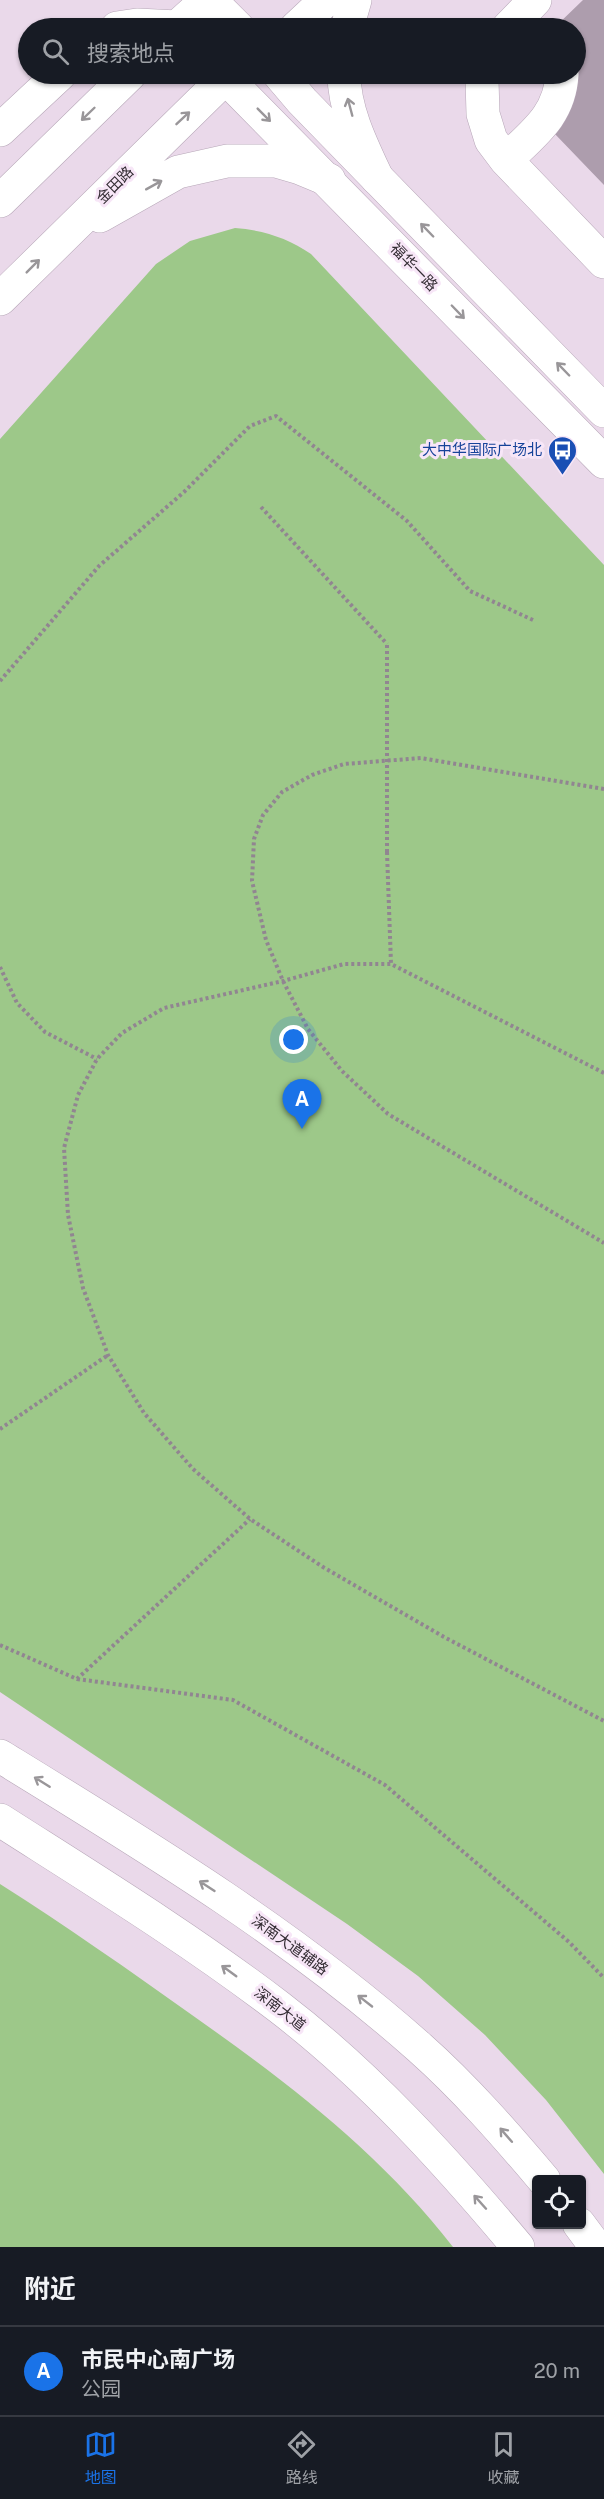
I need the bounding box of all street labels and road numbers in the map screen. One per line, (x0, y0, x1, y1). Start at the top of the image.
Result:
street label: 金田路 (93, 163, 137, 207)
street label: 福华一路 (387, 239, 441, 294)
street label: 深南大道辅路 (249, 1911, 332, 1978)
street label: 深南大道 (251, 1983, 309, 2034)

